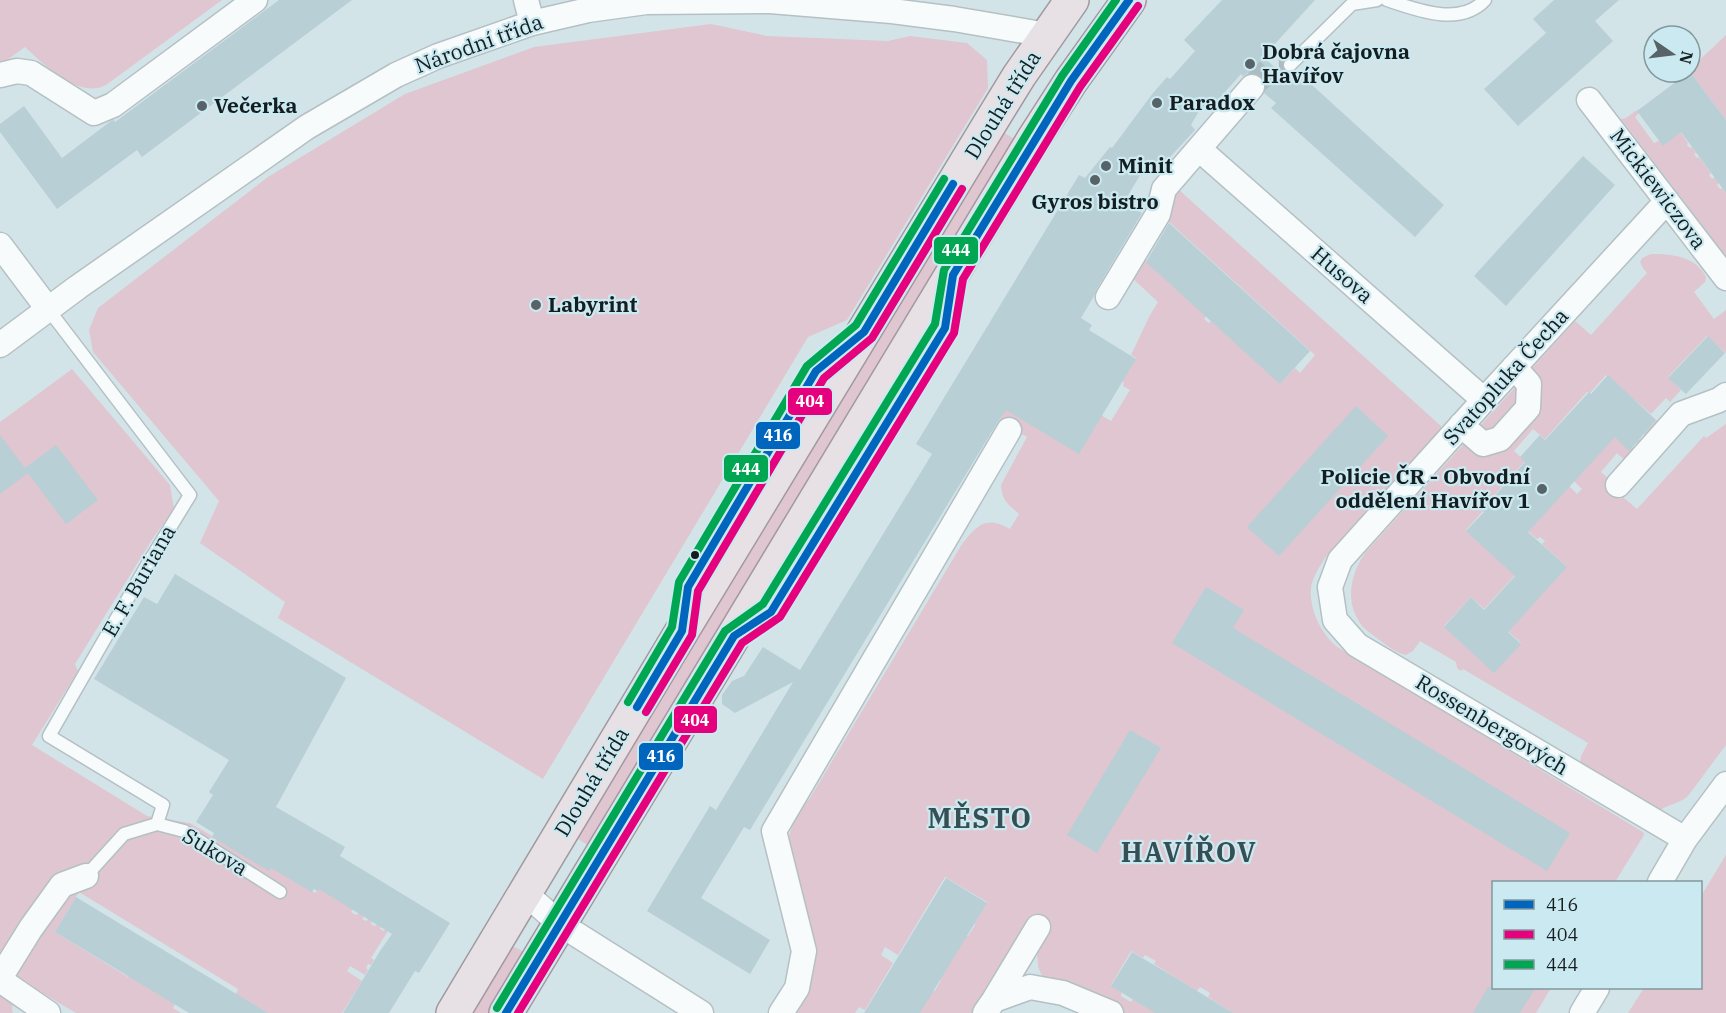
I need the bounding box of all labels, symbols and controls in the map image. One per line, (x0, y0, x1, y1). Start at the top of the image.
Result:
street label: Národní třída (411, 7, 547, 79)
north arrow (1642, 24, 1702, 84)
place label: Dobrá čajovna Havířov (1262, 37, 1410, 89)
street label: Dlouhá třída (958, 45, 1047, 164)
text: N (1675, 49, 1698, 66)
marker: Dobrá čajovna Havířov (1243, 57, 1257, 71)
place label: Paradox (1169, 88, 1255, 116)
place label: Večerka (214, 91, 297, 119)
marker: Paradox (1150, 96, 1164, 110)
marker: Večerka (195, 99, 209, 113)
street label: Mickiewiczova (1604, 122, 1713, 254)
place label: Minit (1118, 151, 1173, 179)
marker: Minit (1099, 159, 1113, 173)
marker: Gyros bistro (1088, 173, 1102, 187)
place label: Gyros bistro (1031, 187, 1159, 215)
line badge: 444 (933, 236, 979, 265)
street label: Husova (1306, 239, 1380, 309)
text: 444 (942, 240, 971, 260)
place label: Labyrint (548, 290, 637, 318)
marker: Labyrint (529, 298, 543, 312)
street label: Svatopluka Čecha (1436, 302, 1574, 451)
line badge: 404 (787, 387, 833, 416)
text: 404 (796, 391, 825, 411)
line badge: 416 (755, 421, 801, 450)
text: 416 (764, 425, 792, 445)
line badge: 444 (723, 454, 769, 483)
text: 444 (732, 459, 761, 479)
place label: Policie ČR - Obvodní oddělení Havířov 1 (1321, 462, 1530, 514)
marker: Policie ČR - Obvodní oddělení Havířov 1 (1535, 482, 1549, 496)
street label: E. F. Buriana (95, 520, 181, 641)
unlabelled marker (689, 549, 701, 561)
street label: Rossenbergových (1411, 667, 1574, 781)
line badge: 404 (673, 705, 718, 734)
text: 404 (681, 710, 710, 730)
street label: Dlouhá třída (547, 722, 635, 841)
line badge: 416 (638, 742, 684, 771)
text: 416 (647, 746, 675, 766)
district label: MĚSTO (927, 800, 1033, 835)
street label: Sukova (178, 821, 253, 882)
district label: HAVÍŘOV (1121, 834, 1257, 869)
legend (1492, 881, 1702, 989)
text: 416 (1546, 893, 1578, 916)
text: 404 (1546, 923, 1578, 946)
text: 444 (1546, 953, 1578, 976)

